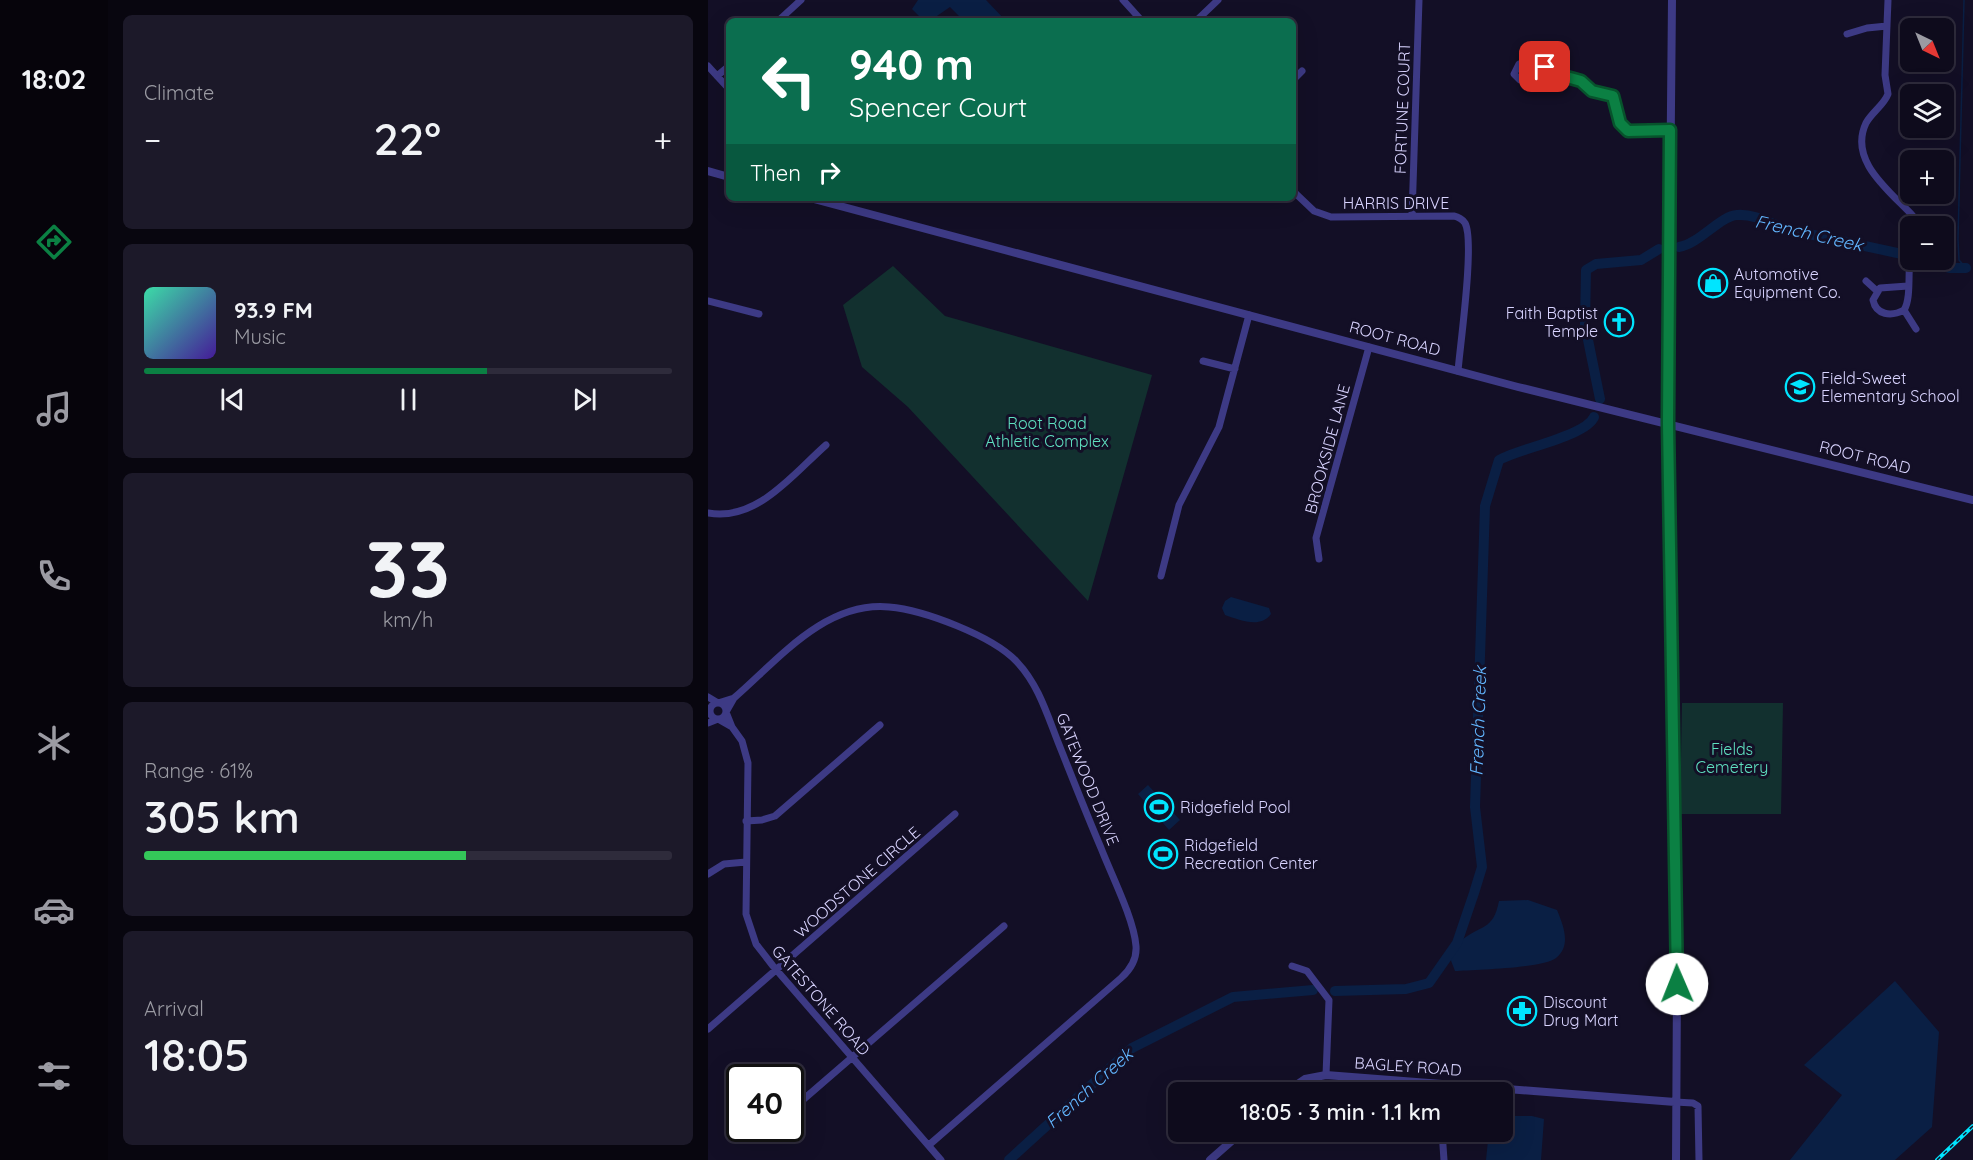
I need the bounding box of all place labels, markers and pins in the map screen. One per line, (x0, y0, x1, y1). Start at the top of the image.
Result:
pin (1519, 41, 1570, 92)
place label: Automotive Equipment Co. (1734, 264, 1841, 302)
shop icon: Automotive Equipment Co. (1697, 267, 1729, 299)
place label: Faith Baptist Temple (1506, 303, 1598, 341)
church icon: Faith Baptist Temple (1603, 306, 1635, 338)
place label: Field-Sweet Elementary School (1821, 368, 1960, 406)
school or university icon: Field-Sweet Elementary School (1784, 371, 1816, 403)
sports icon: Ridgefield Pool (1143, 791, 1175, 823)
place label: Ridgefield Pool (1180, 797, 1291, 817)
place label: Ridgefield Recreation Center (1184, 835, 1318, 873)
sports icon: Ridgefield Recreation Center (1147, 838, 1179, 870)
place label: Discount Drug Mart (1543, 992, 1618, 1030)
pharmacy icon: Discount Drug Mart (1506, 995, 1538, 1027)

